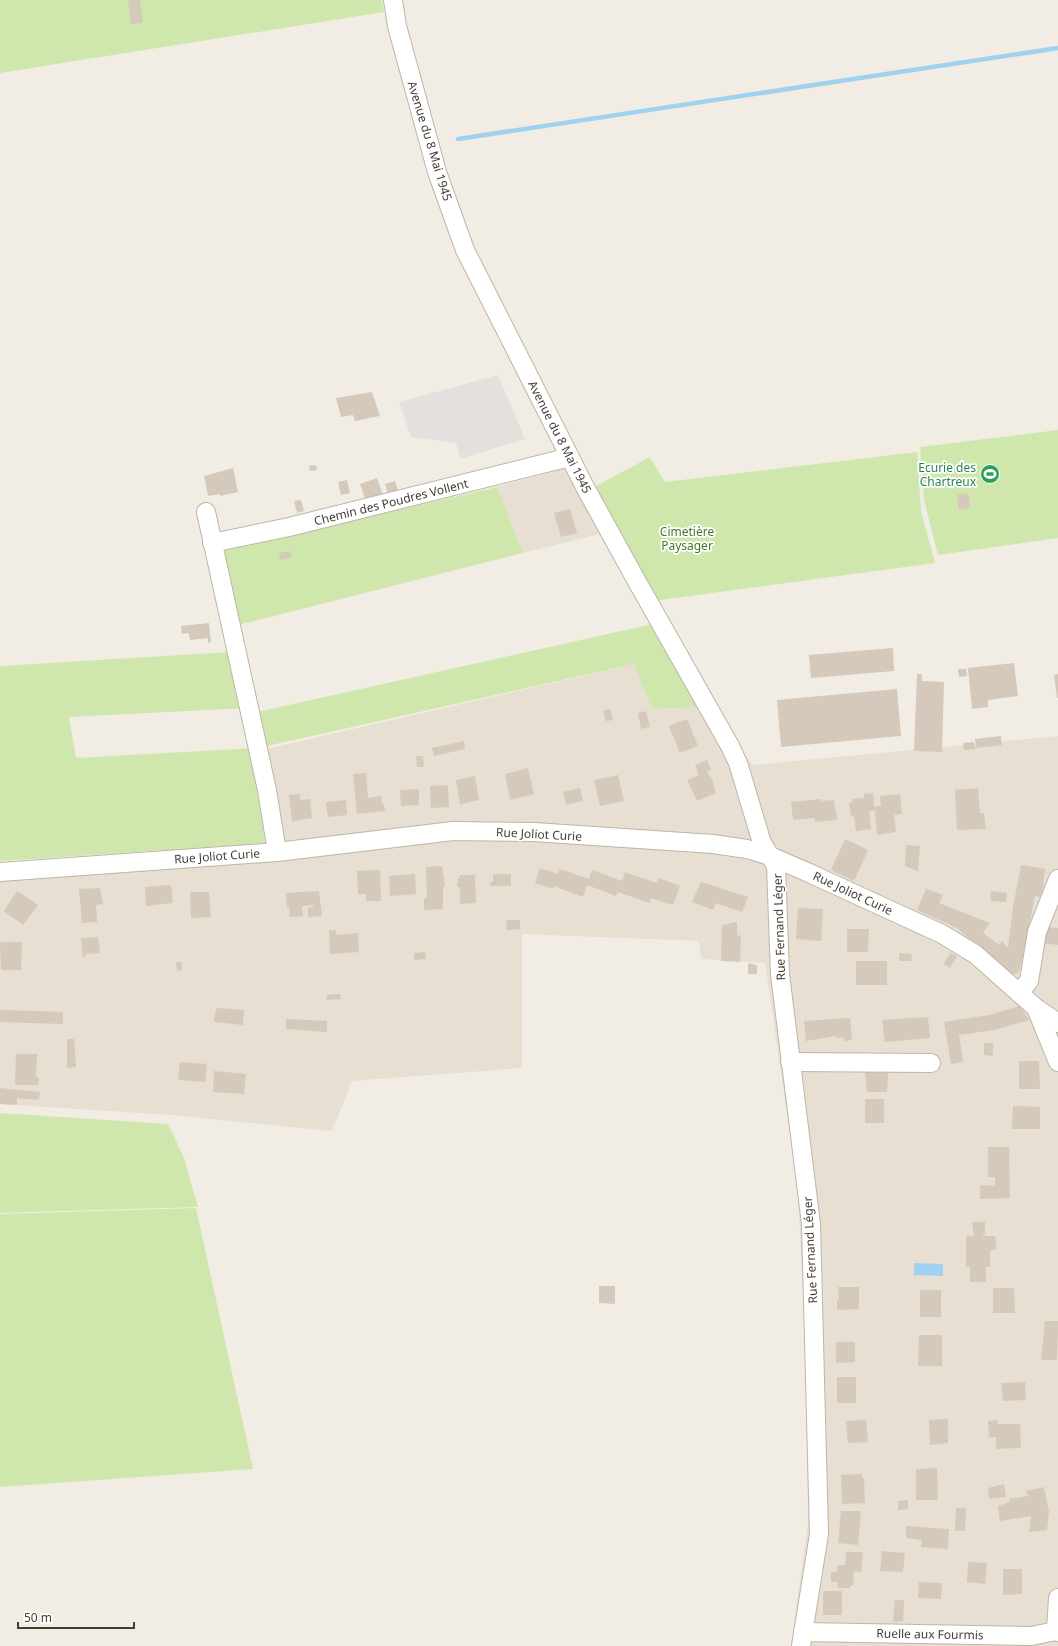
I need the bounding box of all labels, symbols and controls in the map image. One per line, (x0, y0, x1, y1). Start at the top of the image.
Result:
street label: Avenue du 8 Mai 1945 (404, 79, 456, 203)
street label: Avenue du 8 Mai 1945 (524, 378, 596, 496)
place label: Ecurie des Chartreux (918, 459, 977, 490)
sports icon: Ecurie des Chartreux (979, 463, 1001, 485)
street label: Chemin des Poudres Vollent (312, 474, 470, 529)
park label: Cimetière Paysager (660, 523, 714, 554)
street label: Rue Joliot Curie (496, 823, 583, 845)
street label: Rue Joliot Curie (173, 845, 261, 867)
street label: Rue Joliot Curie (810, 867, 896, 919)
street label: Rue Fernand Léger (769, 873, 789, 981)
street label: Rue Fernand Léger (799, 1196, 821, 1304)
scale bar (18, 1604, 134, 1630)
text: 50 m (24, 1609, 52, 1626)
street label: Ruelle aux Fourmis (876, 1625, 984, 1643)

